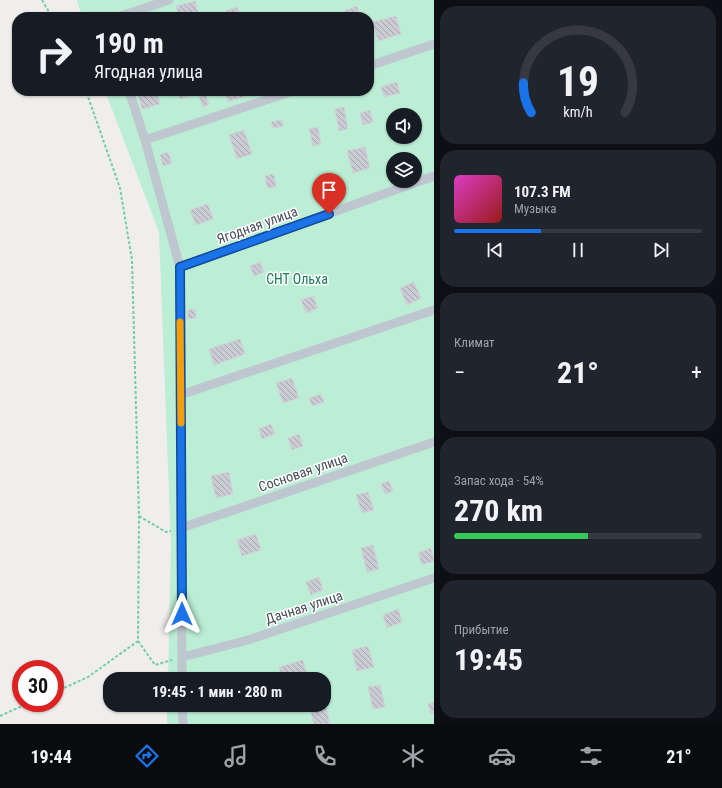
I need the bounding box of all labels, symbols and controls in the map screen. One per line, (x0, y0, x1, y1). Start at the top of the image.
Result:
text: 190 m (94, 27, 164, 60)
icon: right (28, 28, 80, 80)
text: 19 (557, 57, 599, 106)
text: Ягодная улица (94, 61, 203, 82)
text: km/h (563, 103, 593, 119)
map controls (386, 108, 422, 188)
button: sound (386, 108, 422, 144)
button: layers (386, 152, 422, 188)
pin (312, 173, 346, 214)
icon: arrive (318, 179, 340, 201)
text: 107.3 FM (514, 183, 571, 201)
text: Музыка (514, 201, 556, 216)
street label: Ягодная улица (214, 203, 300, 247)
icon: previous (484, 239, 506, 261)
icon: pause (567, 239, 589, 261)
icon: next (650, 239, 672, 261)
park label: СНТ Ольха (266, 271, 328, 287)
text: Климат (454, 335, 495, 350)
text: 21° (557, 355, 599, 390)
text: − (454, 360, 465, 385)
text: + (691, 360, 702, 385)
street label: Сосновая улица (256, 449, 350, 495)
text: Запас хода · 54% (454, 473, 544, 488)
text: 270 km (454, 493, 543, 528)
street label: Дачная улица (263, 587, 345, 627)
position arrow (161, 593, 203, 635)
text: Прибытие (454, 622, 509, 637)
text: 19:45 (454, 642, 523, 677)
speed limit sign: 30 (12, 660, 64, 712)
text: 19:45 · 1 мин · 280 m (152, 683, 282, 701)
icon: directions (133, 742, 161, 770)
icon: music (222, 742, 250, 770)
icon: phone (311, 742, 339, 770)
icon: climate (399, 742, 427, 770)
icon: car (488, 742, 516, 770)
icon: filters (577, 742, 605, 770)
text: 19:44 (30, 746, 72, 767)
text: 21° (666, 746, 691, 767)

